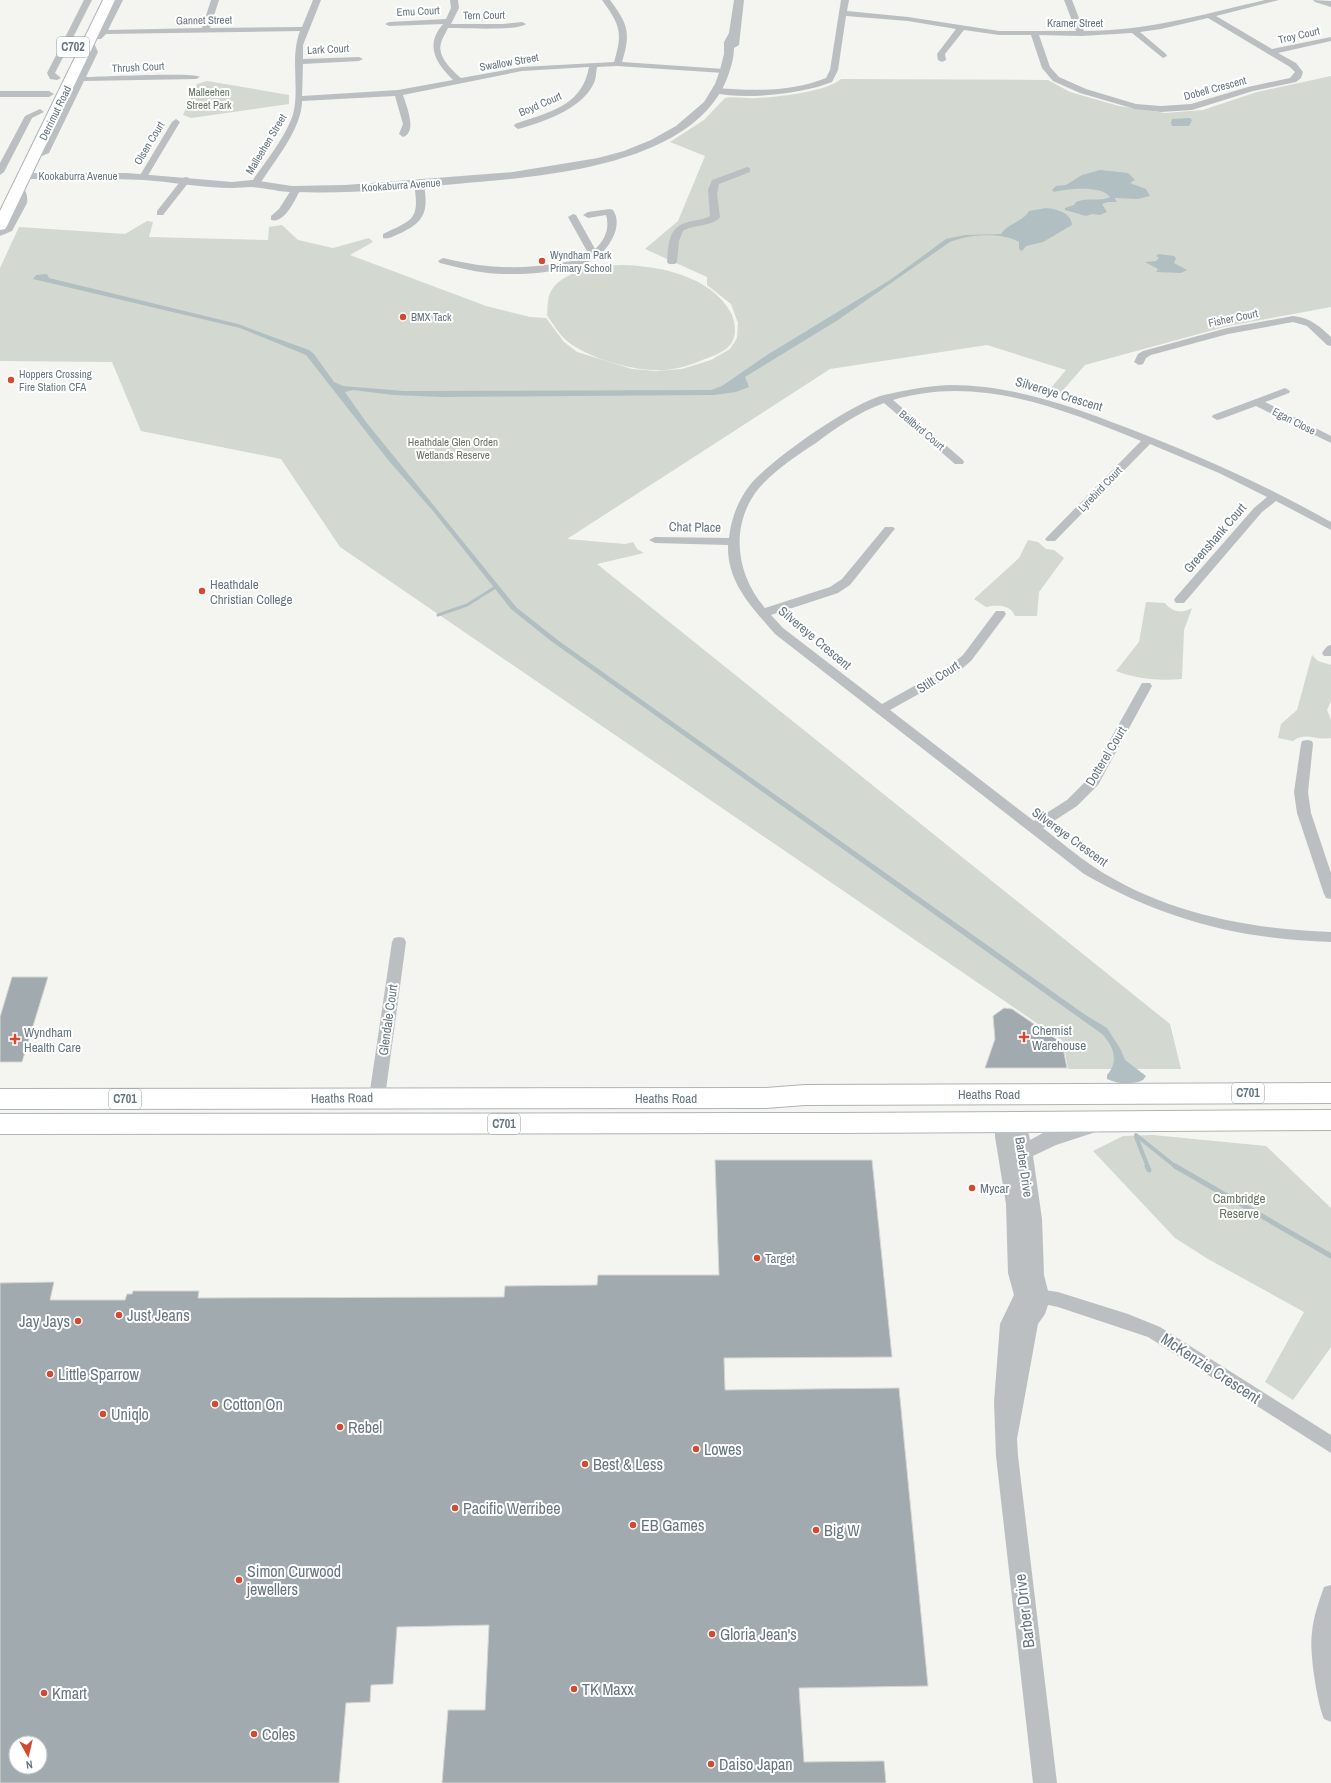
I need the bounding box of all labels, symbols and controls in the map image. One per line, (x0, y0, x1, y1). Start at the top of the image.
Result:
street label: Emu Court (396, 3, 440, 19)
street label: Tern Court (463, 8, 506, 22)
street label: Gannet Street (176, 13, 233, 27)
street label: Kramer Street (1047, 16, 1104, 30)
street label: Troy Court (1277, 23, 1322, 47)
road number: C702 (57, 37, 89, 57)
street label: Lark Court (307, 41, 350, 57)
street label: Swallow Street (478, 50, 540, 74)
street label: Thrush Court (111, 59, 165, 75)
street label: Dobell Crescent (1182, 73, 1248, 103)
street label: Derrimut Road (36, 83, 74, 143)
park label: Malleehen Street Park (186, 85, 232, 112)
street label: Boyd Court (516, 89, 564, 119)
street label: Malleehen Street (242, 111, 290, 177)
street label: Olsen Court (131, 118, 168, 167)
street label: Kookaburra Avenue (38, 169, 118, 183)
street label: Kookaburra Avenue (361, 175, 441, 195)
place label: Wyndham Park Primary School (550, 248, 612, 275)
marker: Wyndham Park Primary School (537, 256, 547, 266)
street label: Fisher Court (1207, 306, 1259, 330)
place label: BMX Tack (411, 310, 452, 324)
marker: BMX Tack (398, 312, 408, 322)
place label: Hoppers Crossing Fire Station CFA (19, 367, 92, 394)
street label: Silvereye Crescent (1013, 373, 1105, 415)
marker: Hoppers Crossing Fire Station CFA (6, 375, 16, 385)
street label: Egan Close (1270, 404, 1318, 438)
street label: Bellbird Court (896, 407, 948, 453)
park label: Heathdale Glen Orden Wetlands Reserve (408, 435, 498, 462)
street label: Lyrebird Court (1075, 463, 1125, 514)
street label: Greenshank Court (1180, 500, 1250, 576)
street label: Chat Place (669, 518, 721, 536)
place label: Heathdale Christian College (210, 576, 292, 608)
marker: Heathdale Christian College (197, 586, 207, 596)
street label: Silvereye Crescent (775, 603, 855, 673)
street label: Stilt Court (913, 657, 963, 697)
street label: Dotterel Court (1082, 723, 1130, 789)
street label: Silvereye Crescent (1029, 804, 1111, 870)
street label: Glendale Court (375, 983, 401, 1057)
place label: Chemist Warehouse (1032, 1022, 1086, 1054)
place label: Wyndham Health Care (24, 1024, 81, 1056)
marker: Chemist Warehouse (1019, 1032, 1029, 1042)
marker: Wyndham Health Care (9, 1033, 21, 1045)
road number: C701 (1232, 1083, 1264, 1103)
street label: Heaths Road (958, 1086, 1020, 1103)
road number: C701 (109, 1089, 141, 1109)
street label: Heaths Road (311, 1089, 373, 1107)
street label: Heaths Road (635, 1090, 697, 1107)
road number: C701 (488, 1114, 520, 1134)
street label: Barber Drive (1011, 1136, 1037, 1198)
place label: Mycar (980, 1180, 1009, 1197)
marker: Mycar (967, 1183, 977, 1193)
park label: Cambridge Reserve (1213, 1190, 1265, 1222)
place label: Target (765, 1250, 795, 1267)
marker: Target (752, 1253, 762, 1263)
place label: Just Jeans (127, 1304, 190, 1326)
place label: Jay Jays (19, 1310, 70, 1332)
marker: Just Jeans (114, 1310, 124, 1320)
marker: Jay Jays (73, 1316, 83, 1326)
street label: McKenzie Crescent (1157, 1328, 1265, 1409)
place label: Little Sparrow (58, 1363, 139, 1385)
marker: Little Sparrow (45, 1369, 55, 1379)
place label: Cotton On (223, 1393, 283, 1415)
marker: Cotton On (210, 1399, 220, 1409)
place label: Uniqlo (111, 1403, 149, 1425)
marker: Uniqlo (98, 1409, 108, 1419)
place label: Rebel (348, 1416, 382, 1438)
marker: Rebel (335, 1422, 345, 1432)
place label: Lowes (704, 1438, 742, 1460)
marker: Lowes (691, 1444, 701, 1454)
place label: Best & Less (593, 1453, 663, 1475)
marker: Best & Less (580, 1459, 590, 1469)
place label: Pacific Werribee (463, 1497, 561, 1519)
marker: Pacific Werribee (450, 1503, 460, 1513)
place label: EB Games (641, 1514, 704, 1536)
place label: Big W (824, 1519, 860, 1541)
marker: EB Games (628, 1520, 638, 1530)
marker: Big W (811, 1525, 821, 1535)
place label: Simon Curwood jewellers (246, 1560, 341, 1600)
street label: Barber Drive (1009, 1573, 1039, 1649)
marker: Simon Curwood jewellers (234, 1575, 244, 1585)
place label: Gloria Jean's (720, 1623, 797, 1645)
marker: Gloria Jean's (707, 1629, 717, 1639)
place label: TK Maxx (582, 1678, 634, 1700)
place label: Kmart (52, 1682, 87, 1704)
marker: TK Maxx (569, 1684, 579, 1694)
marker: Kmart (39, 1688, 49, 1698)
place label: Coles (262, 1723, 296, 1745)
marker: Coles (249, 1729, 259, 1739)
north arrow (8, 1735, 48, 1775)
place label: Daiso Japan (719, 1753, 793, 1775)
text: N (25, 1758, 34, 1772)
marker: Daiso Japan (706, 1759, 716, 1769)

